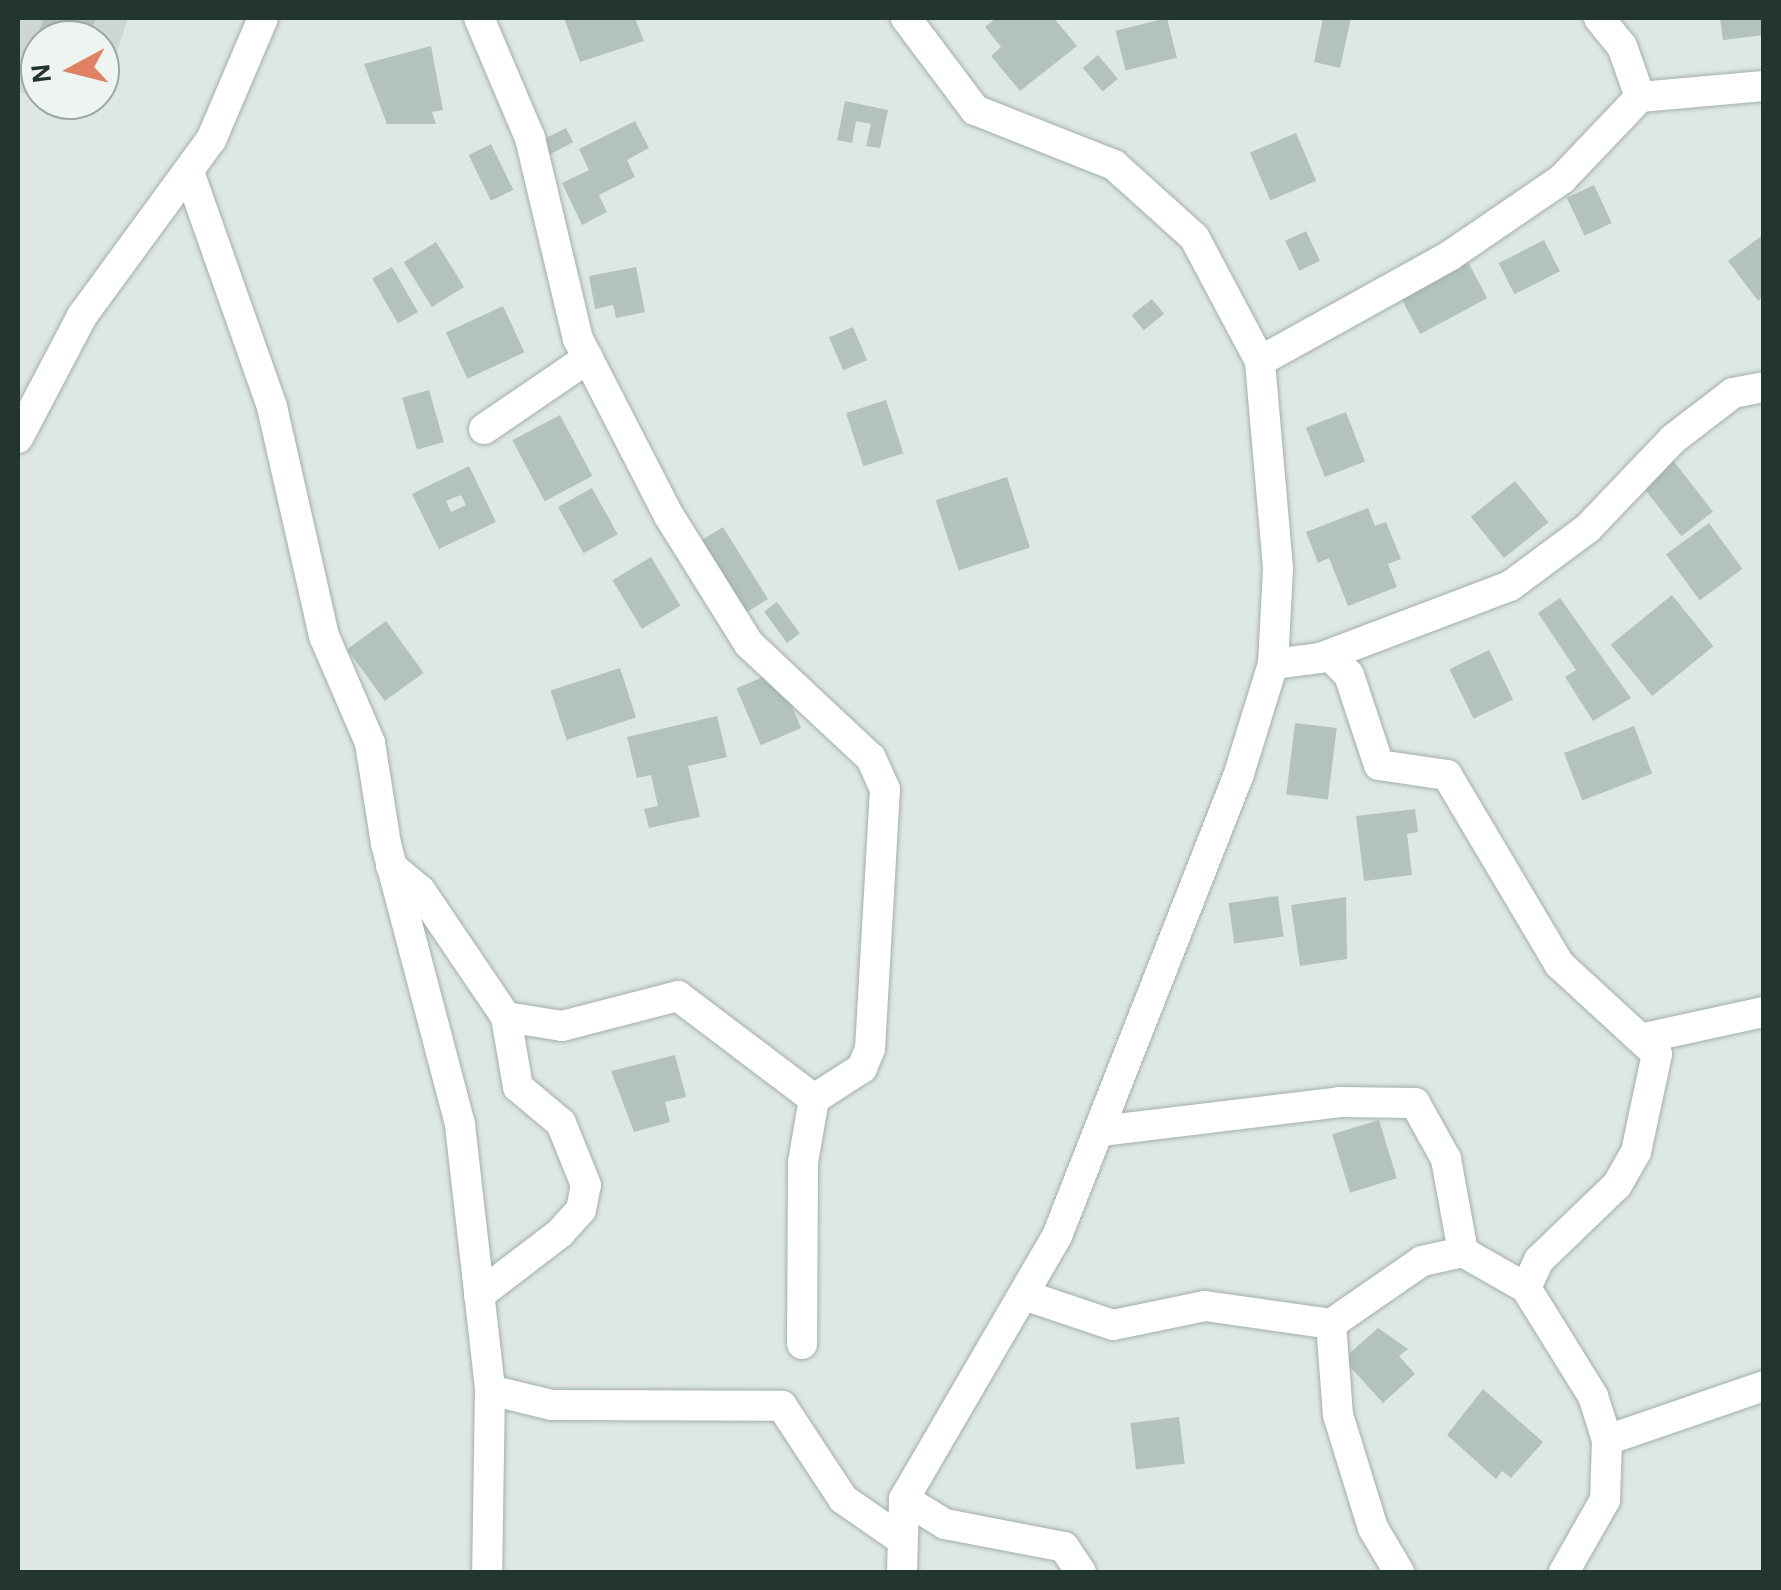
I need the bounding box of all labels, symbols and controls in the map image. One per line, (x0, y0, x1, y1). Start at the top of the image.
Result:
north arrow (20, 20, 120, 120)
text: N (27, 62, 57, 85)

